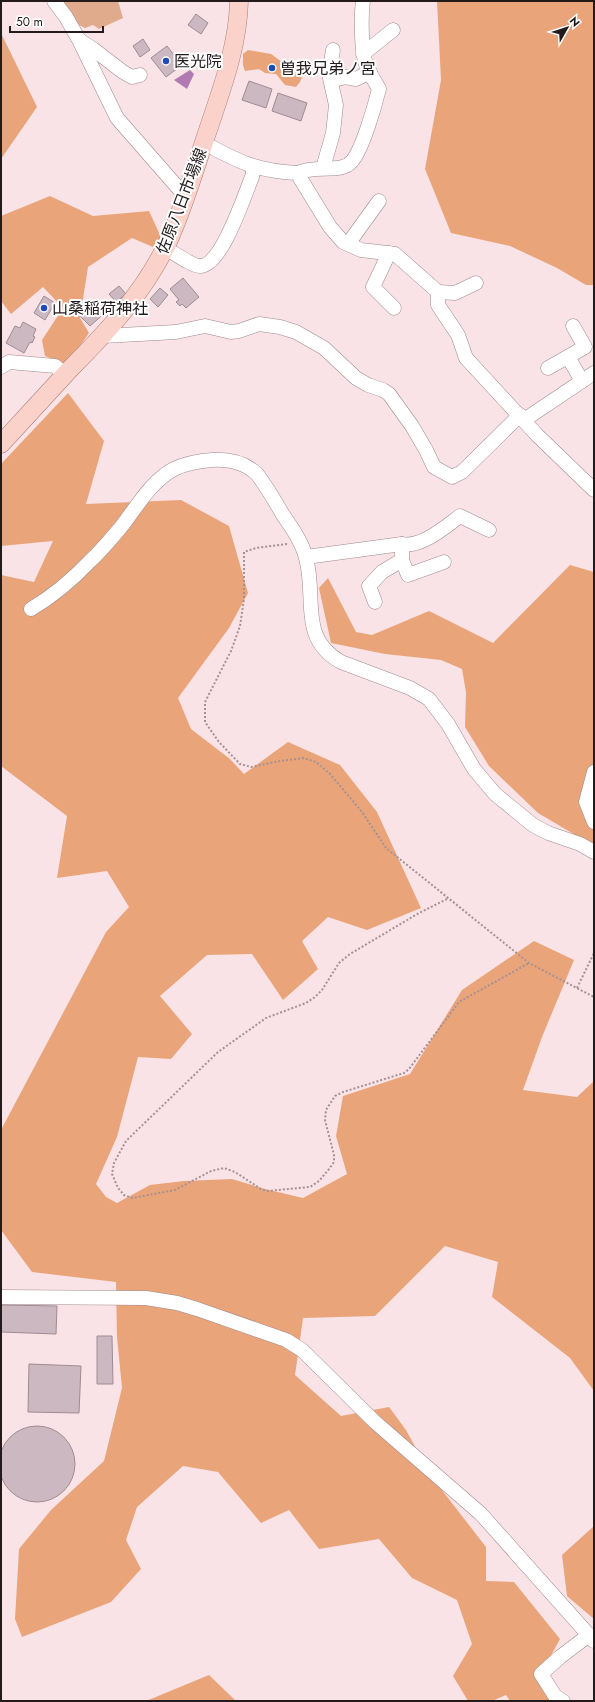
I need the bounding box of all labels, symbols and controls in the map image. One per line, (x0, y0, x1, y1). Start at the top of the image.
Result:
scale bar (10, 8, 103, 34)
north arrow (547, 8, 587, 48)
text: 50 m (16, 13, 43, 31)
text: N (566, 13, 584, 30)
place label: 医光院 (174, 50, 222, 73)
marker: 医光院 (161, 56, 171, 66)
place label: 曽我兄弟ノ宮 (280, 57, 376, 80)
marker: 曽我兄弟ノ宮 (267, 63, 277, 73)
street label: 佐原八日市場線 (151, 145, 212, 258)
place label: 山桑稲荷神社 (52, 297, 148, 320)
marker: 山桑稲荷神社 (39, 303, 49, 313)

